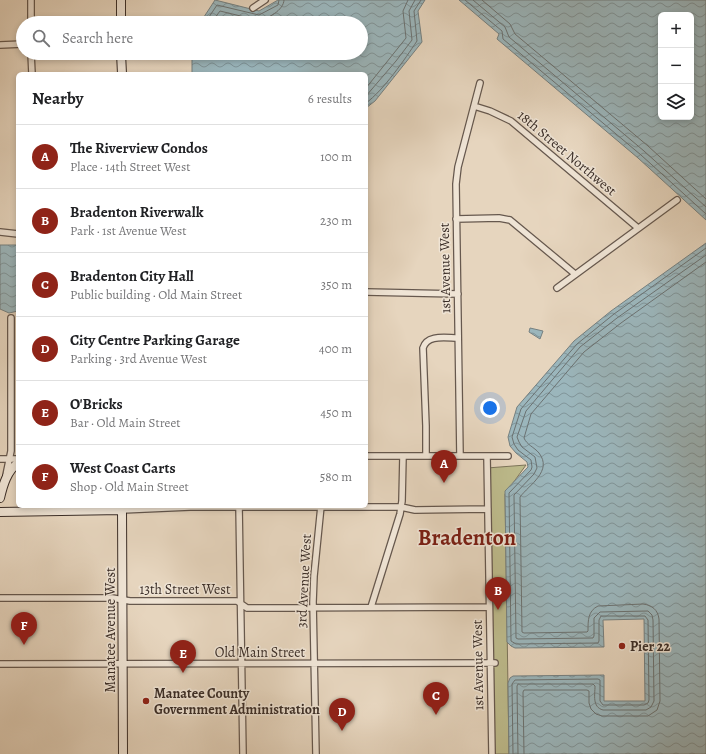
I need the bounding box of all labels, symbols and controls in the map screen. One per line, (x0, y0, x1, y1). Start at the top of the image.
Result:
map controls (658, 12, 694, 120)
button: + (658, 12, 694, 48)
search box (16, 16, 368, 60)
icon: search (30, 27, 52, 49)
text: Search here (62, 28, 133, 48)
button: − (658, 48, 694, 84)
button: layers (658, 84, 694, 120)
text: Nearby (32, 87, 83, 110)
text: 6 results (308, 90, 352, 107)
street label: 18th Street Northwest (513, 106, 621, 200)
text: The Riverview Condos (70, 138, 208, 158)
text: A (41, 148, 49, 165)
text: 100 m (320, 148, 352, 165)
text: Place · 14th Street West (70, 158, 190, 175)
text: Bradenton Riverwalk (70, 202, 204, 222)
text: B (41, 212, 49, 229)
text: 230 m (320, 212, 352, 229)
text: Park · 1st Avenue West (70, 222, 186, 239)
street label: 1st Avenue West (435, 222, 455, 314)
text: Bradenton City Hall (70, 266, 194, 286)
text: C (41, 276, 49, 293)
text: 350 m (321, 276, 352, 293)
text: Public building · Old Main Street (70, 286, 242, 303)
text: City Centre Parking Garage (70, 330, 240, 350)
text: D (40, 340, 50, 357)
text: 400 m (319, 340, 352, 357)
text: Parking · 3rd Avenue West (70, 350, 207, 367)
text: O'Bricks (70, 394, 123, 414)
your location (480, 398, 500, 418)
text: E (41, 404, 49, 421)
text: 450 m (320, 404, 352, 421)
text: Bar · Old Main Street (70, 414, 181, 431)
pin: A (431, 450, 457, 483)
text: West Coast Carts (70, 458, 176, 478)
text: F (42, 468, 48, 485)
text: 580 m (320, 468, 352, 485)
text: Shop · Old Main Street (70, 478, 189, 495)
district label: Bradenton (418, 523, 516, 553)
street label: 3rd Avenue West (292, 533, 316, 629)
street label: Manatee Avenue West (101, 567, 120, 693)
pin: B (485, 577, 511, 610)
street label: 13th Street West (139, 580, 231, 599)
pin: F (11, 612, 37, 645)
street label: 1st Avenue West (468, 619, 488, 711)
place label: Pier 22 (630, 637, 671, 656)
pin: E (170, 640, 196, 673)
marker: Pier 22 (617, 641, 627, 651)
street label: Old Main Street (215, 643, 306, 662)
pin: C (423, 682, 449, 715)
place label: Manatee County Government Administration (154, 684, 320, 719)
marker: Manatee County Government Administration (141, 696, 151, 706)
pin: D (329, 698, 355, 731)

